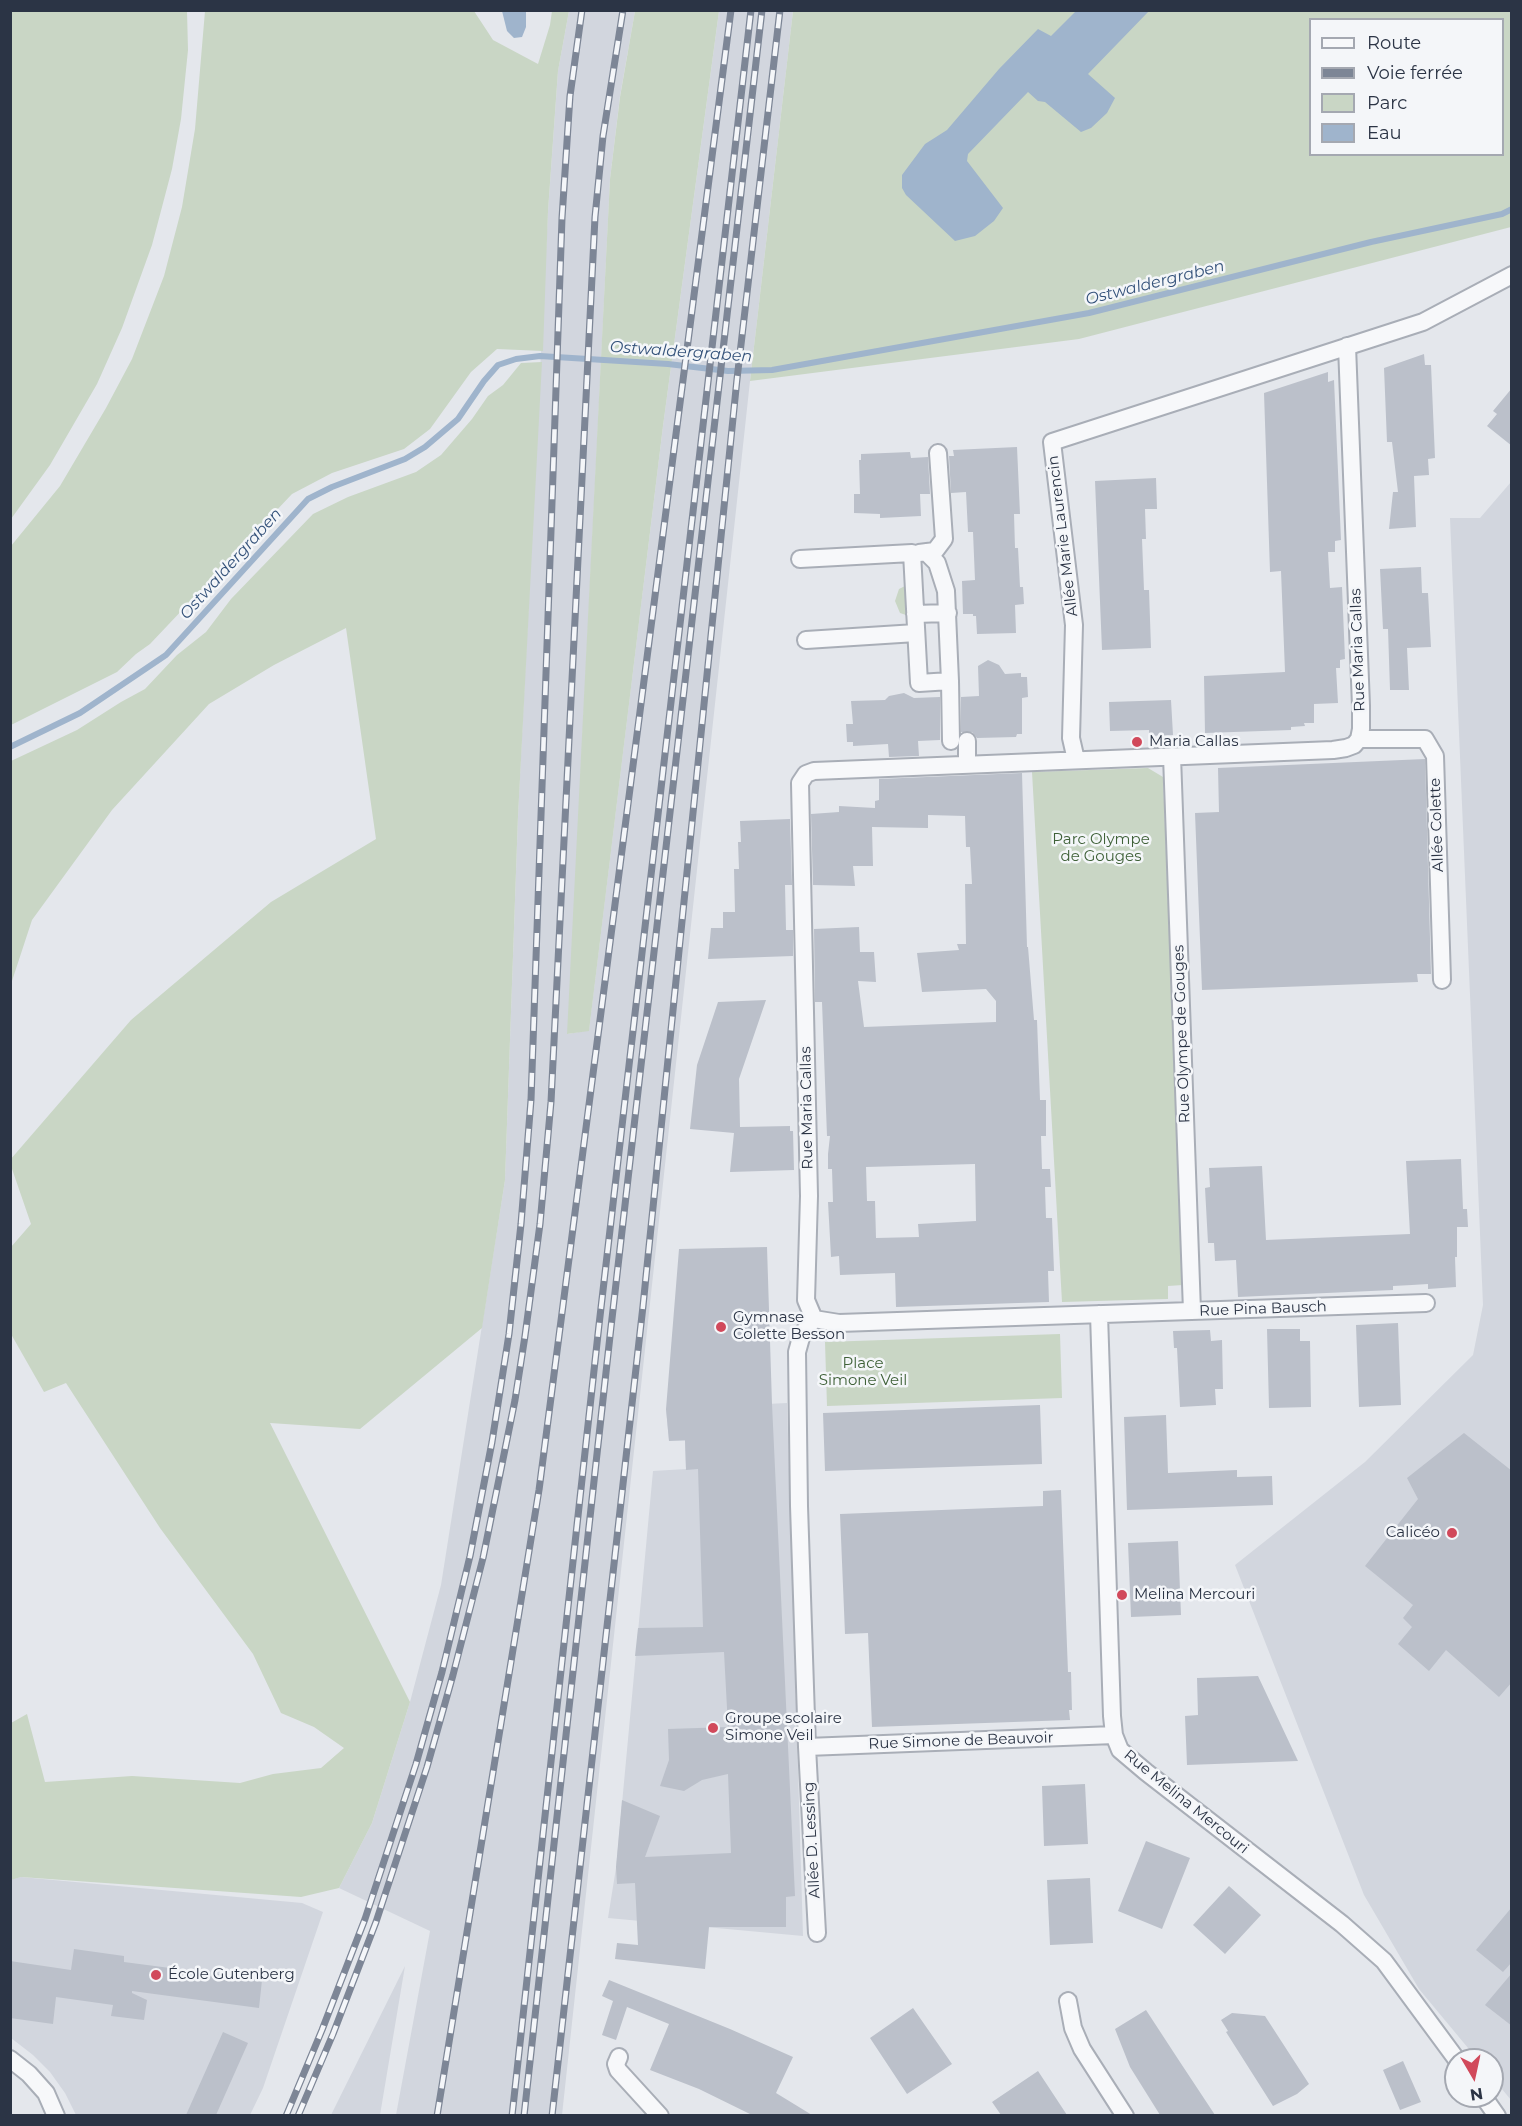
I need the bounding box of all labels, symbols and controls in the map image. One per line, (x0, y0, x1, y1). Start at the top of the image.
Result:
legend (1309, 18, 1504, 156)
text: Route (1367, 32, 1421, 54)
text: Voie ferrée (1367, 62, 1463, 84)
text: Parc (1367, 92, 1407, 114)
text: Eau (1367, 122, 1402, 144)
water label: Ostwaldergraben (1083, 256, 1227, 310)
water label: Ostwaldergraben (609, 337, 753, 367)
street label: Allée Marie Laurencin (1044, 454, 1082, 618)
water label: Ostwaldergraben (176, 505, 286, 623)
street label: Rue Maria Callas (1347, 588, 1369, 712)
place label: Maria Callas (1149, 733, 1238, 751)
marker: Maria Callas (1130, 735, 1144, 749)
street label: Allée Colette (1426, 778, 1448, 872)
park label: Parc Olympe de Gouges (1052, 831, 1150, 866)
street label: Rue Olympe de Gouges (1170, 944, 1194, 1124)
street label: Rue Maria Callas (797, 1046, 817, 1170)
street label: Rue Pina Bausch (1199, 1298, 1327, 1320)
place label: Gymnase Colette Besson (733, 1309, 845, 1344)
marker: Gymnase Colette Besson (714, 1320, 728, 1334)
park label: Place Simone Veil (819, 1355, 907, 1390)
place label: Calicéo (1386, 1524, 1440, 1542)
marker: Calicéo (1445, 1526, 1459, 1540)
place label: Melina Mercouri (1134, 1586, 1255, 1604)
marker: Melina Mercouri (1115, 1588, 1129, 1602)
place label: Groupe scolaire Simone Veil (725, 1710, 842, 1745)
marker: Groupe scolaire Simone Veil (706, 1721, 720, 1735)
street label: Rue Simone de Beauvoir (868, 1729, 1054, 1753)
street label: Rue Melina Mercouri (1120, 1746, 1252, 1858)
street label: Allée D. Lessing (800, 1781, 824, 1899)
place label: École Gutenberg (168, 1966, 295, 1984)
marker: École Gutenberg (149, 1968, 163, 1982)
north arrow (1444, 2048, 1504, 2108)
text: N (1469, 2084, 1484, 2105)

